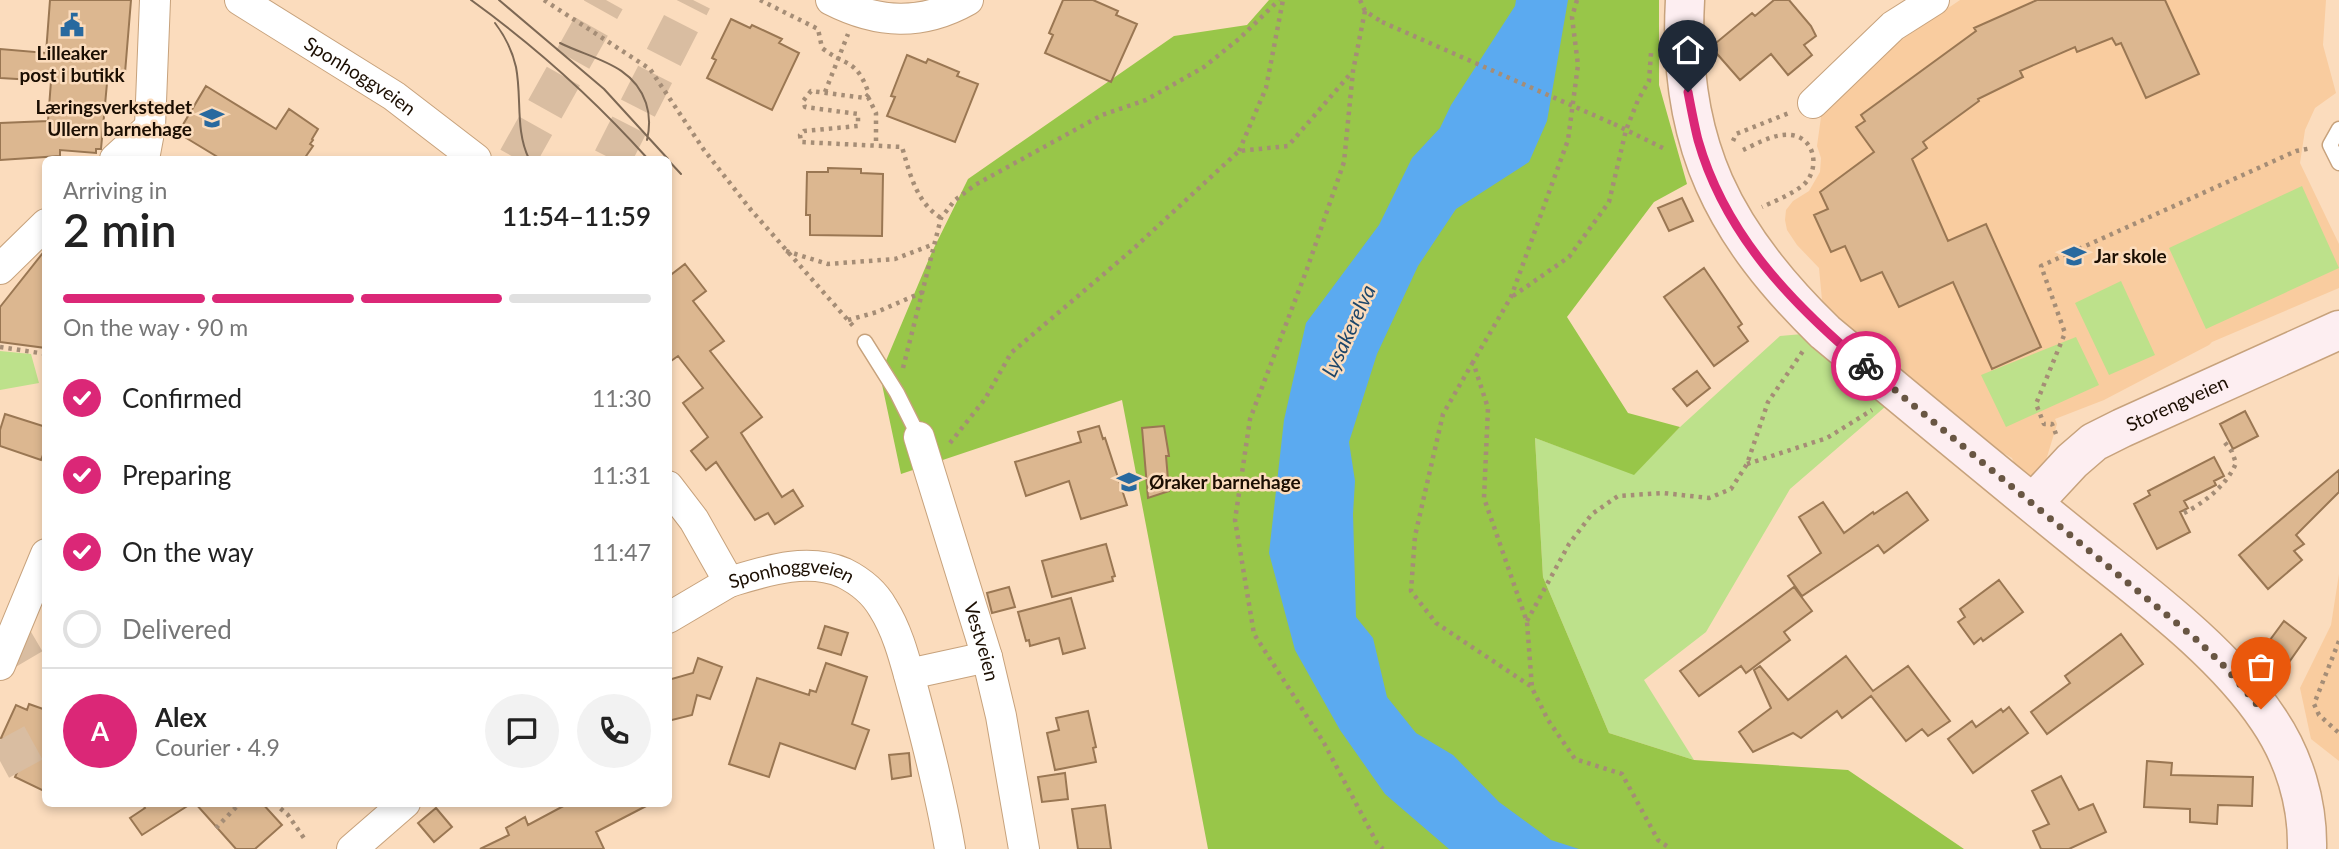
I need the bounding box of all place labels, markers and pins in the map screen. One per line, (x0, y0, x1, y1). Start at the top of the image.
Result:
public building icon: Lilleaker post i butikk (58, 11, 86, 39)
pin (1658, 20, 1718, 92)
place label: Lilleaker post i butikk (19, 41, 125, 86)
place label: Læringsverkstedet Ullern barnehage (35, 95, 192, 140)
school or university icon: Læringsverkstedet Ullern barnehage (198, 104, 226, 132)
school or university icon: Jar skole (2060, 242, 2088, 270)
place label: Jar skole (2094, 244, 2167, 267)
school or university icon: Øraker barnehage (1115, 468, 1143, 496)
place label: Øraker barnehage (1149, 470, 1301, 493)
pin (2231, 637, 2291, 709)

